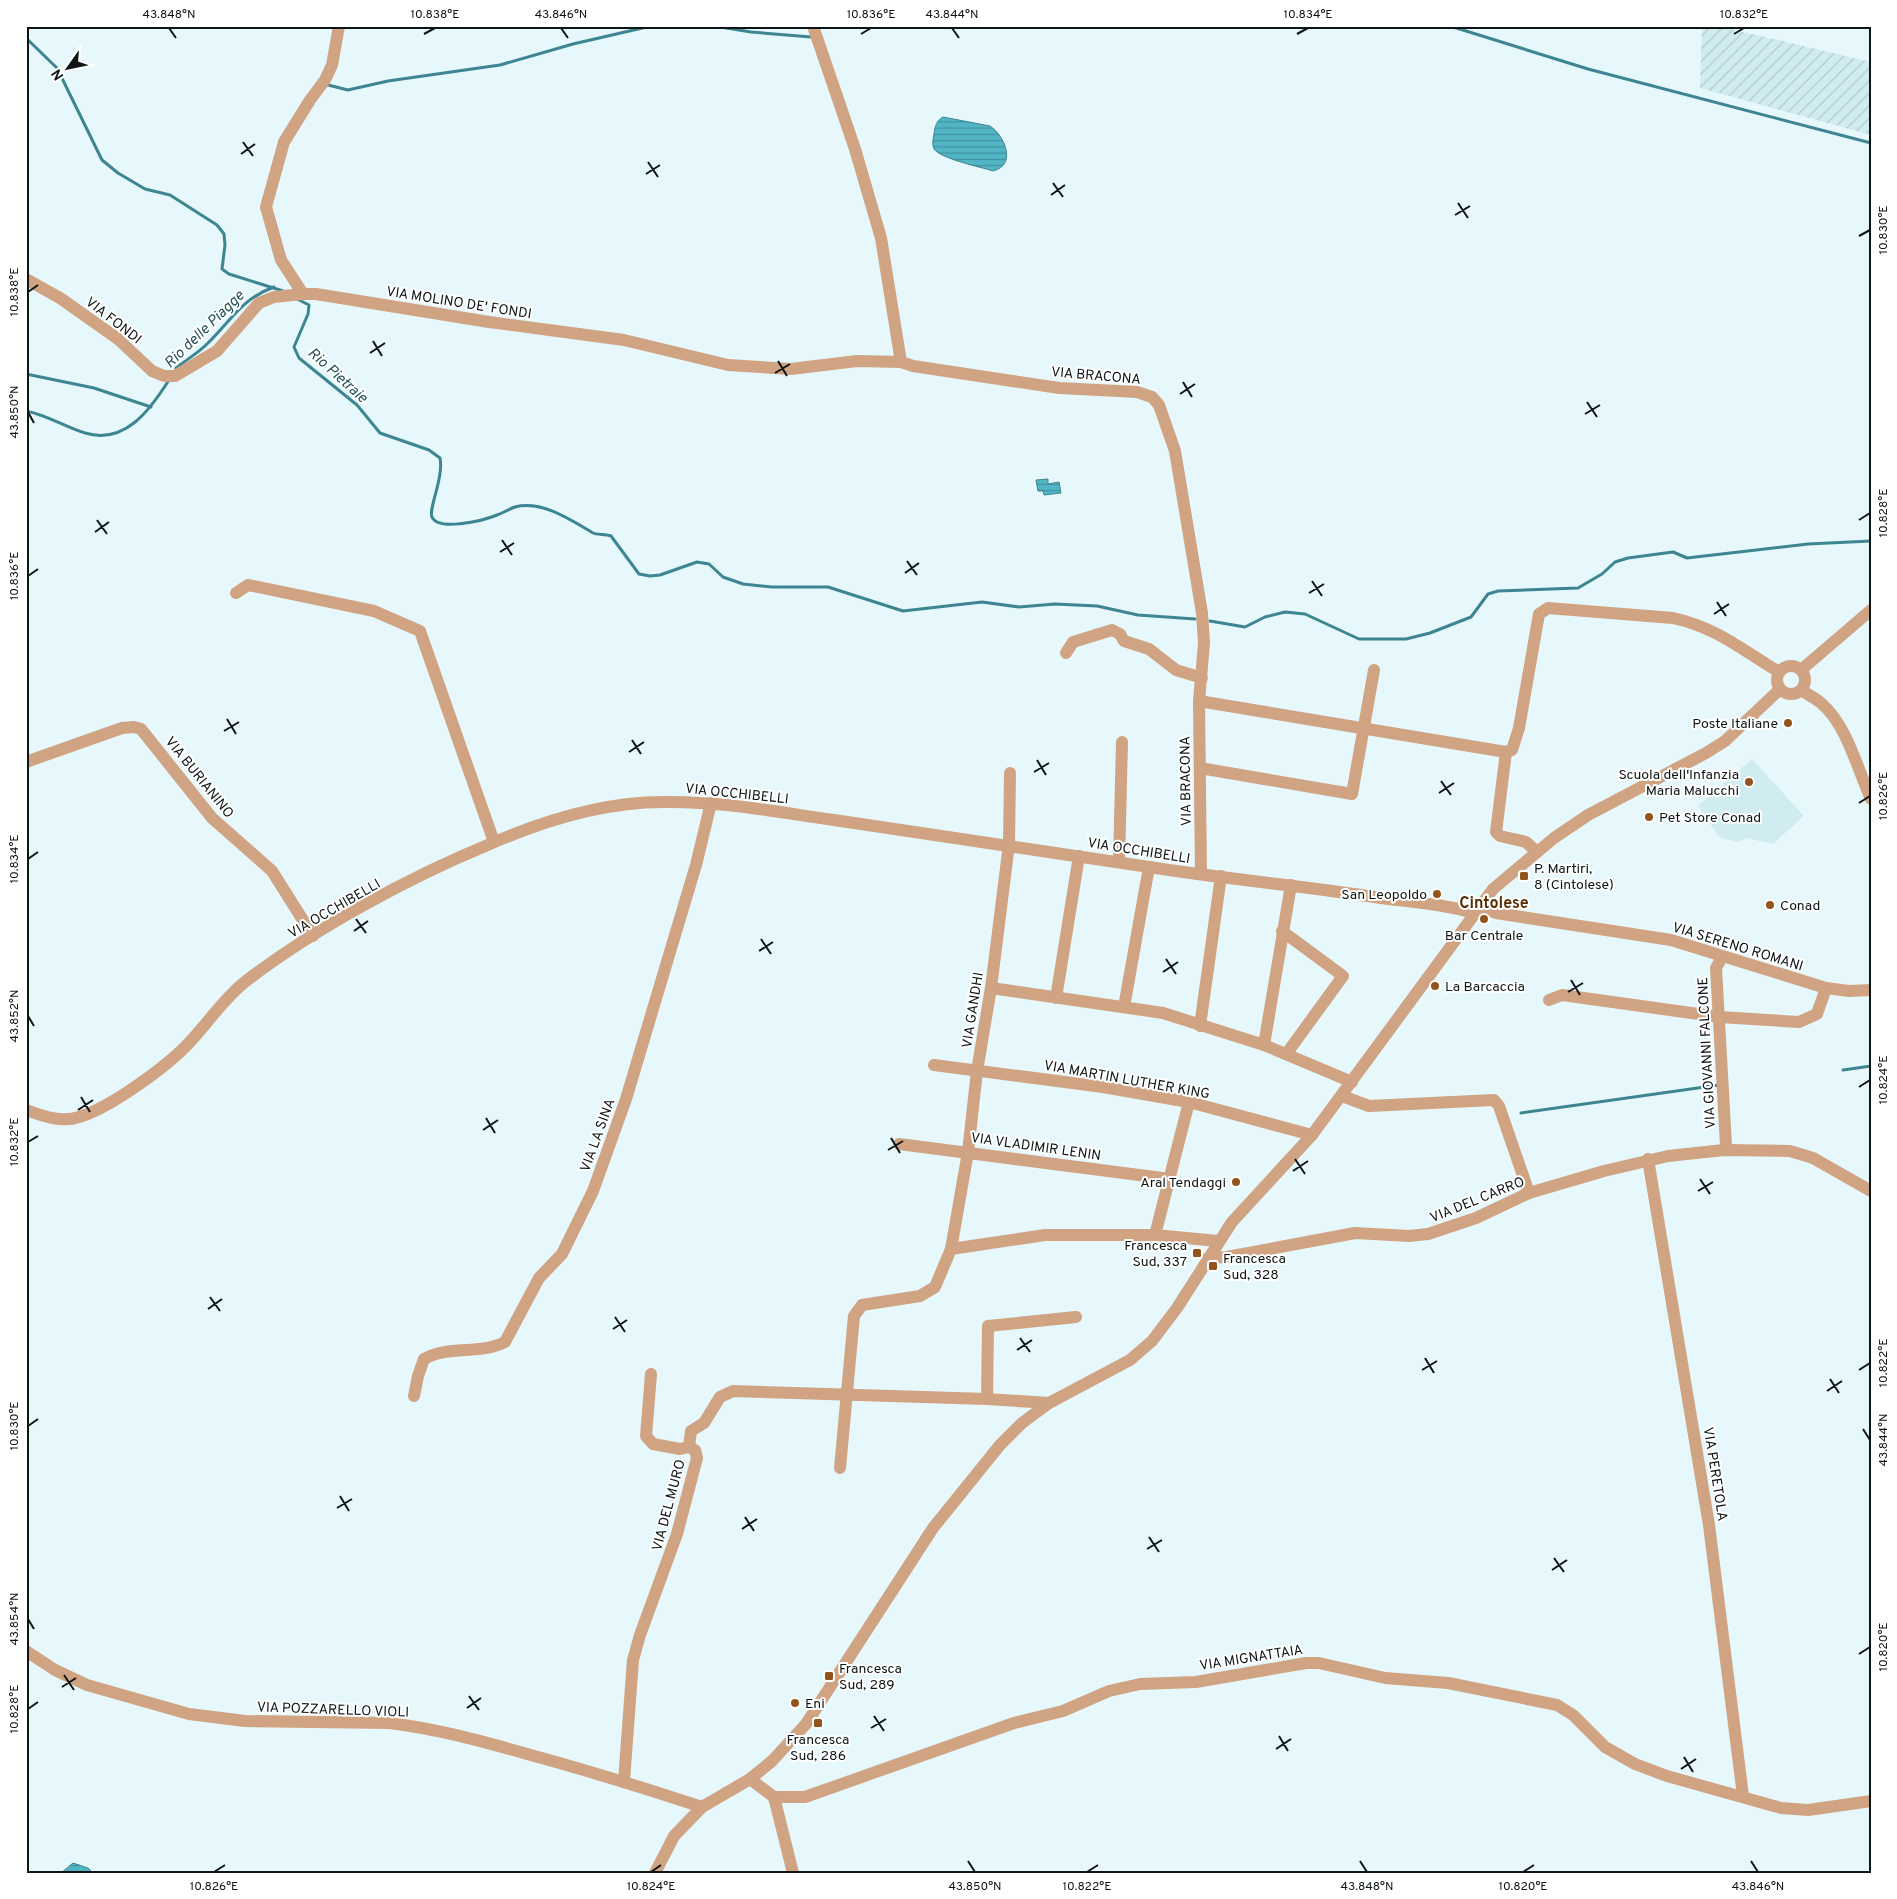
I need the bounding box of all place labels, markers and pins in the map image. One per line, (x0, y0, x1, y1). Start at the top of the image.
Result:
place label: Poste Italiane (1692, 716, 1778, 733)
marker: Poste Italiane (1782, 717, 1794, 729)
place label: Scuola dell'Infanzia Maria Malucchi (1618, 767, 1739, 800)
marker: Scuola dell'Infanzia Maria Malucchi (1743, 776, 1755, 788)
place label: Pet Store Conad (1659, 810, 1761, 827)
marker: Pet Store Conad (1643, 811, 1655, 823)
place label: P. Martiri, 8 (Cintolese) (1534, 861, 1614, 894)
marker: P. Martiri, 8 (Cintolese) (1518, 870, 1530, 882)
place label: San Leopoldo (1341, 887, 1427, 904)
marker: San Leopoldo (1431, 888, 1443, 900)
place label: Conad (1780, 898, 1820, 915)
marker: Conad (1764, 899, 1776, 911)
marker: Bar Centrale (1478, 913, 1490, 925)
place label: Bar Centrale (1445, 928, 1523, 945)
place label: La Barcaccia (1445, 979, 1525, 996)
marker: La Barcaccia (1429, 980, 1441, 992)
place label: Aral Tendaggi (1140, 1175, 1226, 1192)
marker: Aral Tendaggi (1230, 1176, 1242, 1188)
place label: Francesca Sud, 337 (1124, 1238, 1187, 1271)
marker: Francesca Sud, 337 (1191, 1247, 1203, 1259)
place label: Francesca Sud, 328 (1223, 1251, 1286, 1284)
marker: Francesca Sud, 328 (1207, 1260, 1219, 1272)
place label: Francesca Sud, 289 (839, 1661, 902, 1694)
marker: Francesca Sud, 289 (823, 1670, 835, 1682)
place label: Eni (805, 1696, 825, 1713)
marker: Eni (789, 1697, 801, 1709)
marker: Francesca Sud, 286 (812, 1717, 824, 1729)
place label: Francesca Sud, 286 (787, 1732, 849, 1765)

